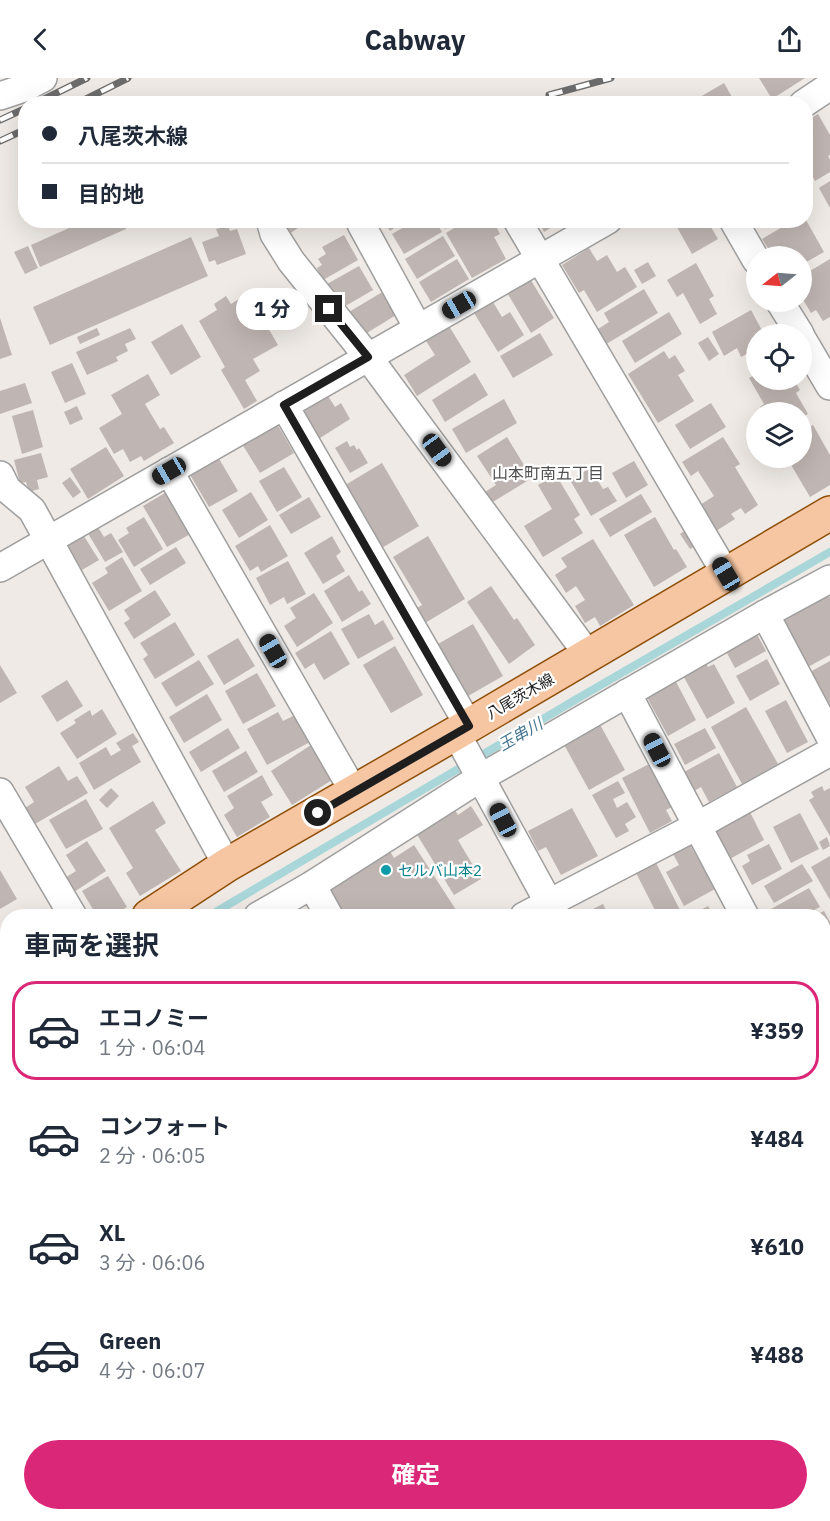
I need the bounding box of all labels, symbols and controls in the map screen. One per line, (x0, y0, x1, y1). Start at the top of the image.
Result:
text: Cabway (365, 22, 465, 57)
icon: back (24, 23, 57, 56)
icon: share (773, 23, 806, 56)
text: 八尾茨木線 (78, 121, 188, 150)
text: 目的地 (78, 179, 144, 208)
north arrow (746, 246, 812, 312)
map controls (746, 246, 812, 468)
callout: 1 分 (236, 288, 308, 330)
car (439, 288, 479, 322)
text: 1 分 (254, 295, 290, 322)
route end (315, 295, 342, 322)
button: locate (746, 324, 812, 390)
button: layers (746, 402, 812, 468)
car (419, 430, 455, 470)
car (149, 454, 189, 488)
district label: 山本町南五丁目 (492, 463, 604, 483)
car (709, 554, 743, 594)
car (256, 631, 290, 671)
street label: 八尾茨木線 (483, 669, 557, 723)
water label: 玉串川 (494, 712, 548, 755)
car (641, 730, 673, 770)
route start (304, 799, 331, 826)
car (487, 800, 519, 840)
place label: セルバ山本2 (398, 861, 482, 880)
marker: セルバ山本2 (379, 863, 393, 877)
text: 車両を選択 (24, 927, 159, 962)
text: エコノミー (99, 1003, 209, 1032)
icon: car (27, 1004, 81, 1058)
text: ¥359 (750, 1016, 804, 1045)
text: 1 分 · 06:04 (99, 1034, 206, 1061)
text: コンフォート (99, 1111, 230, 1140)
icon: car (27, 1112, 81, 1166)
text: ¥484 (750, 1124, 804, 1153)
text: 2 分 · 06:05 (99, 1142, 206, 1169)
text: XL (99, 1218, 125, 1247)
icon: car (27, 1220, 81, 1274)
text: ¥610 (750, 1232, 804, 1261)
text: 3 分 · 06:06 (99, 1249, 206, 1276)
text: Green (99, 1326, 161, 1355)
icon: car (27, 1328, 81, 1382)
text: ¥488 (750, 1340, 804, 1369)
text: 4 分 · 06:07 (99, 1357, 206, 1384)
button: 確定 (24, 1440, 807, 1509)

